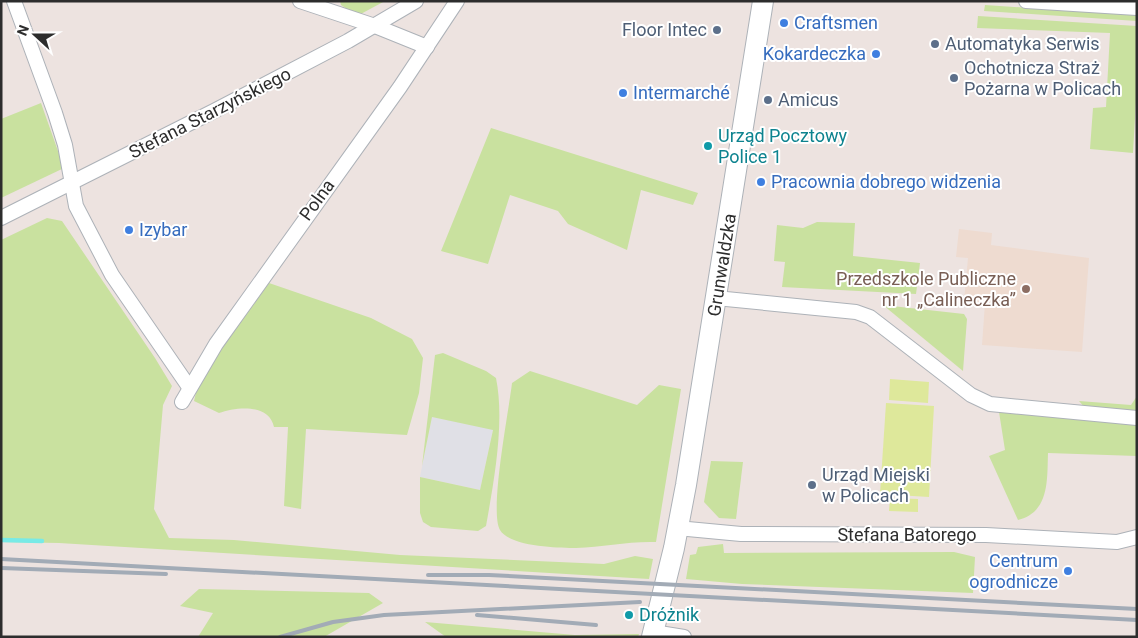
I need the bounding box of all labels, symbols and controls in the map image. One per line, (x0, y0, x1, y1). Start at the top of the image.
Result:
north arrow (10, 10, 60, 60)
place label: Craftsmen (794, 12, 878, 33)
marker: Craftsmen (778, 17, 790, 29)
place label: Floor Intec (622, 19, 707, 40)
text: N (14, 23, 32, 38)
marker: Floor Intec (711, 24, 723, 36)
place label: Automatyka Serwis (945, 33, 1100, 54)
marker: Automatyka Serwis (929, 38, 941, 50)
place label: Kokardeczka (763, 43, 866, 64)
marker: Kokardeczka (870, 48, 882, 60)
place label: Ochotnicza Straż Pożarna w Policach (964, 57, 1121, 99)
street label: Stefana Starzyńskiego (125, 63, 294, 163)
marker: Ochotnicza Straż Pożarna w Policach (948, 72, 960, 84)
place label: Intermarché (633, 82, 730, 103)
marker: Intermarché (617, 87, 629, 99)
place label: Amicus (778, 89, 839, 110)
marker: Amicus (762, 94, 774, 106)
place label: Urząd Pocztowy Police 1 (718, 125, 847, 167)
marker: Urząd Pocztowy Police 1 (702, 140, 714, 152)
place label: Pracownia dobrego widzenia (771, 171, 1001, 192)
street label: Polna (295, 175, 338, 224)
marker: Pracownia dobrego widzenia (755, 176, 767, 188)
street label: Grunwaldzka (703, 212, 740, 318)
place label: Izybar (139, 219, 187, 240)
marker: Izybar (123, 224, 135, 236)
place label: Przedszkole Publiczne nr 1 „Calineczka” (836, 268, 1016, 310)
marker: Przedszkole Publiczne nr 1 „Calineczka” (1020, 283, 1032, 295)
place label: Urząd Miejski w Policach (822, 464, 930, 506)
marker: Urząd Miejski w Policach (806, 479, 818, 491)
street label: Stefana Batorego (837, 524, 977, 545)
place label: Centrum ogrodnicze (969, 550, 1058, 592)
marker: Centrum ogrodnicze (1062, 565, 1074, 577)
place label: Dróżnik (639, 604, 700, 625)
marker: Dróżnik (623, 609, 635, 621)

